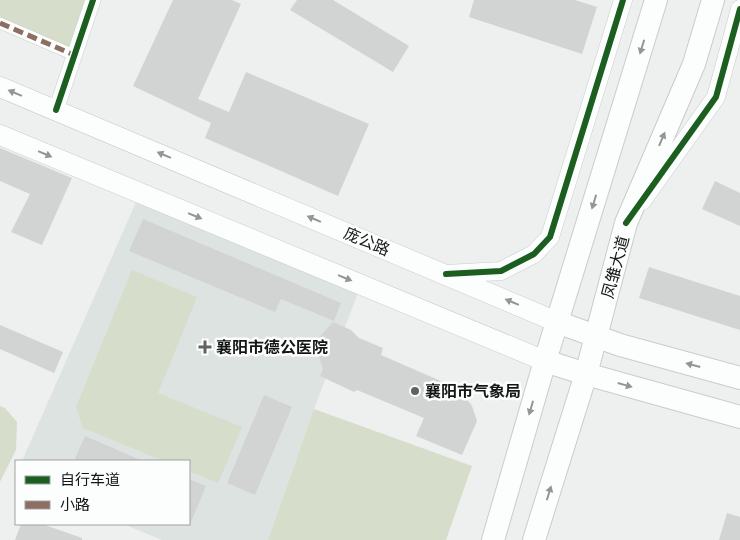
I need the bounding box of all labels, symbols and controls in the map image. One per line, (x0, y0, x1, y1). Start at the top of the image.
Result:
one-way arrow (637, 39, 645, 54)
one-way arrow (7, 88, 22, 96)
one-way arrow (658, 132, 666, 146)
one-way arrow (38, 150, 52, 158)
one-way arrow (157, 151, 171, 159)
one-way arrow (589, 195, 597, 210)
one-way arrow (188, 212, 203, 220)
one-way arrow (307, 214, 321, 222)
street label: 庞公路 (341, 222, 393, 260)
street label: 凤雏大道 (597, 233, 633, 301)
one-way arrow (338, 274, 353, 282)
one-way arrow (505, 298, 519, 306)
place label: 襄阳市德公医院 (216, 337, 328, 357)
marker: 襄阳市德公医院 (198, 340, 212, 354)
one-way arrow (685, 360, 700, 368)
place label: 襄阳市气象局 (425, 381, 521, 401)
one-way arrow (617, 382, 632, 390)
marker: 襄阳市气象局 (409, 385, 421, 397)
one-way arrow (527, 400, 535, 415)
legend (15, 460, 190, 525)
text: 自行车道 (60, 470, 120, 489)
one-way arrow (545, 486, 553, 501)
text: 小路 (60, 495, 90, 514)

